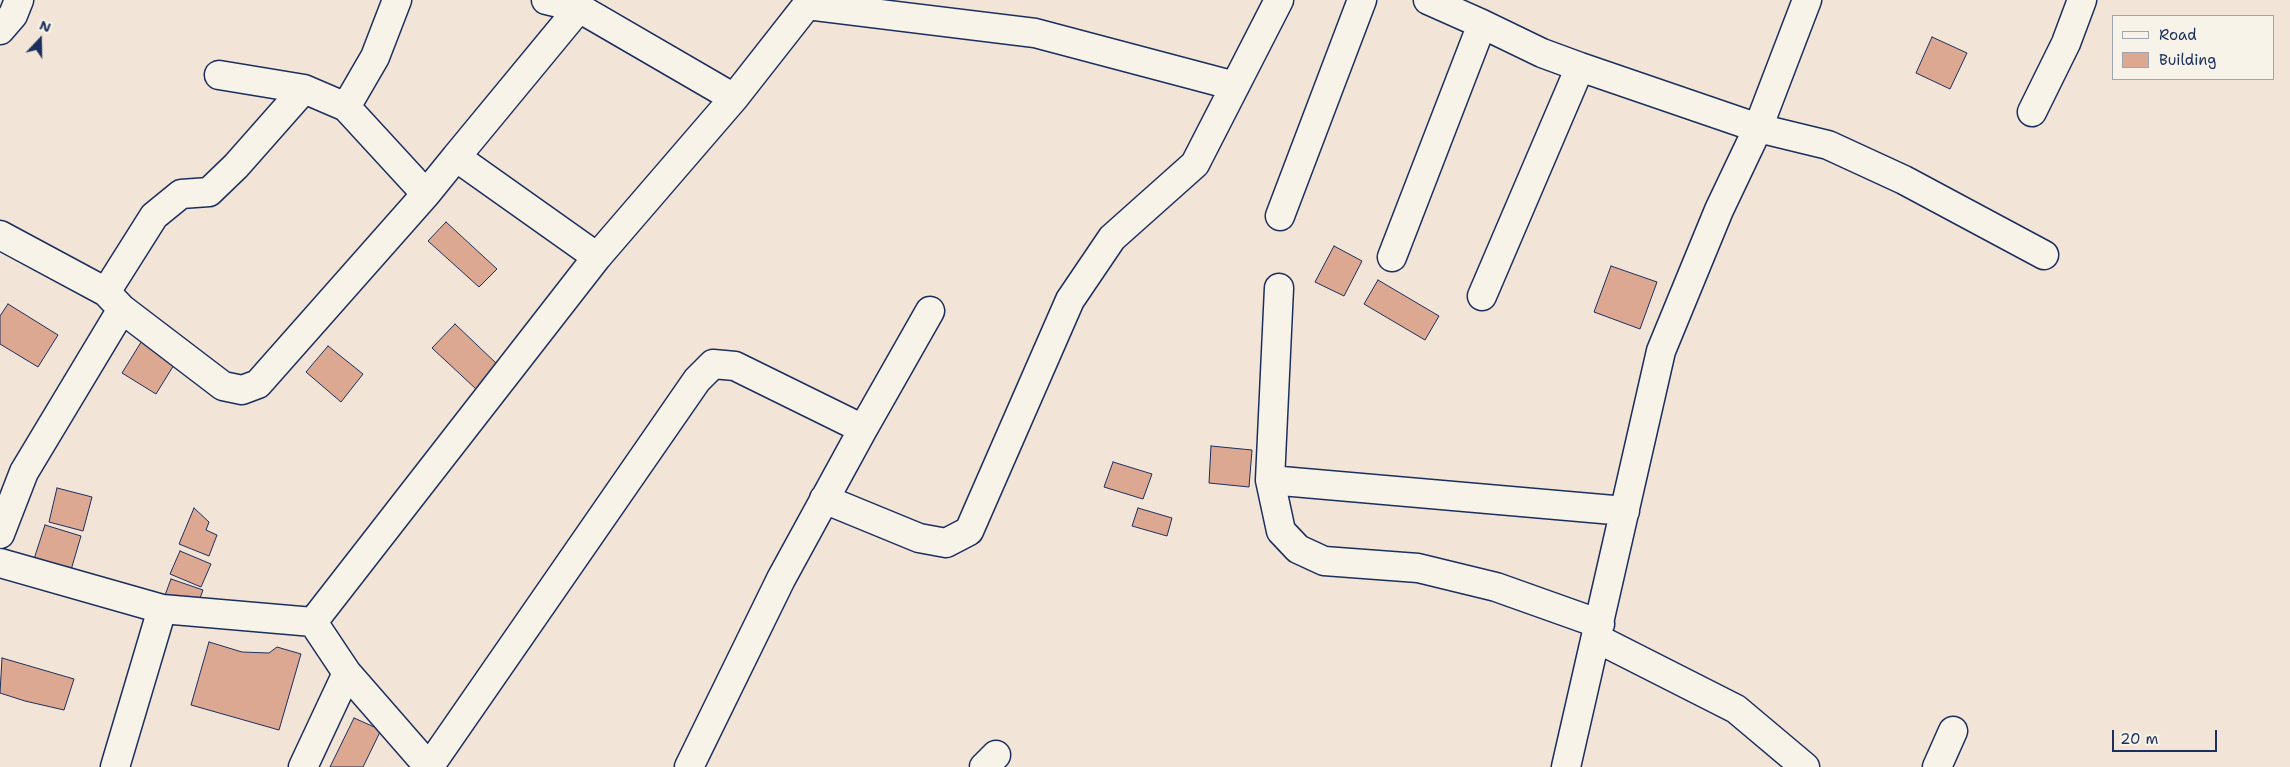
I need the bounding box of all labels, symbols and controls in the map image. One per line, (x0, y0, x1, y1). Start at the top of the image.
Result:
north arrow (15, 15, 65, 65)
legend (2112, 15, 2275, 80)
text: N (37, 16, 54, 36)
text: Road (2159, 25, 2197, 45)
text: Building (2159, 50, 2216, 70)
scale bar (2115, 720, 2220, 752)
text: 20 m (2120, 729, 2159, 749)

